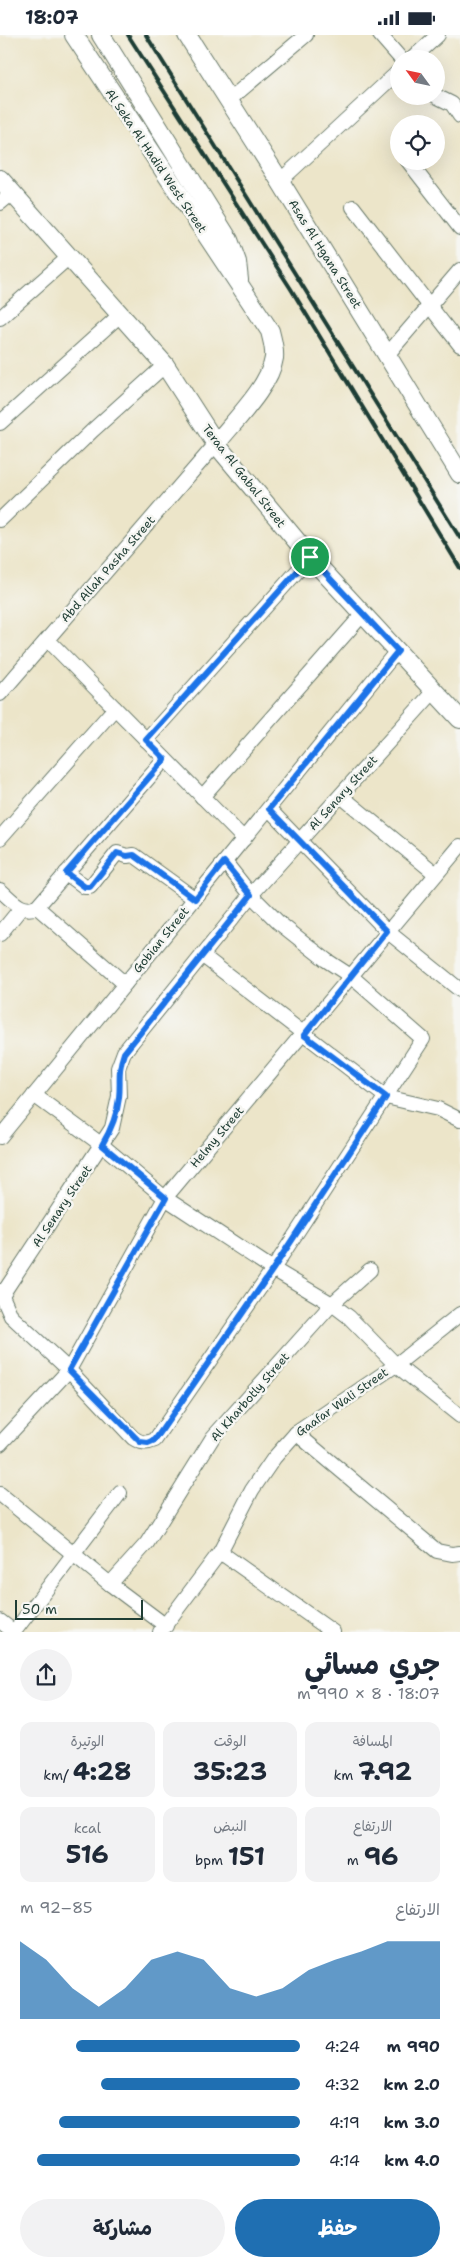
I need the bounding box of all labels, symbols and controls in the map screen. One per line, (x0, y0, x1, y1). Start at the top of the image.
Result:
text: 18:07 (25, 5, 78, 30)
north arrow (390, 50, 445, 105)
map controls (390, 50, 445, 170)
street label: Al Seka Al Hadid West Street (102, 86, 210, 236)
button: locate (390, 115, 445, 170)
street label: Asas Al Hgana Street (285, 196, 365, 312)
street label: Teraa Al Gabal Street (199, 421, 289, 531)
street label: Abd Allah Pasha Street (57, 512, 159, 626)
pin (289, 536, 331, 578)
icon: arrive (296, 543, 324, 571)
street label: Al Senary Street (305, 752, 381, 834)
street label: Gobian Street (129, 904, 193, 976)
street label: Helmy Street (187, 1103, 247, 1171)
street label: Al Senary Street (29, 1162, 95, 1250)
street label: Al Kharbotly Street (207, 1349, 293, 1445)
street label: Gaafar Wali Street (293, 1364, 391, 1440)
scale bar (15, 1597, 142, 1620)
text: 50 m (22, 1600, 57, 1618)
text: جري مسائي (305, 1645, 440, 1683)
button: share (20, 1649, 72, 1701)
text: 18:07 · 8 × 990 m (297, 1683, 440, 1704)
text: الوتيرة (70, 1732, 104, 1750)
text: الوقت (214, 1732, 246, 1750)
text: المسافة (353, 1732, 393, 1750)
text: 4:28 (73, 1754, 132, 1788)
text: 35:23 (193, 1754, 267, 1788)
text: 7.92 (358, 1754, 412, 1788)
text: /km (43, 1766, 73, 1784)
text: km (333, 1766, 358, 1784)
text: النبض (213, 1817, 247, 1835)
text: الارتفاع (353, 1817, 392, 1835)
text: kcal (74, 1819, 101, 1837)
text: 516 (66, 1837, 109, 1871)
text: 151 (228, 1839, 265, 1873)
text: 96 (364, 1839, 399, 1873)
text: bpm (195, 1851, 228, 1869)
text: m (347, 1851, 364, 1869)
text: 85–92 m (20, 1897, 93, 1918)
text: الارتفاع (395, 1899, 440, 1920)
text: 4:24 (325, 2036, 360, 2057)
text: 990 m (387, 2036, 440, 2057)
text: 4:32 (325, 2074, 360, 2095)
text: 2.0 km (383, 2074, 440, 2095)
text: 4:19 (329, 2112, 360, 2133)
text: 3.0 km (384, 2112, 440, 2133)
text: 4:14 (329, 2150, 360, 2171)
text: 4.0 km (384, 2150, 440, 2171)
button: مشاركة (20, 2199, 225, 2257)
button: حفظ (235, 2199, 440, 2257)

